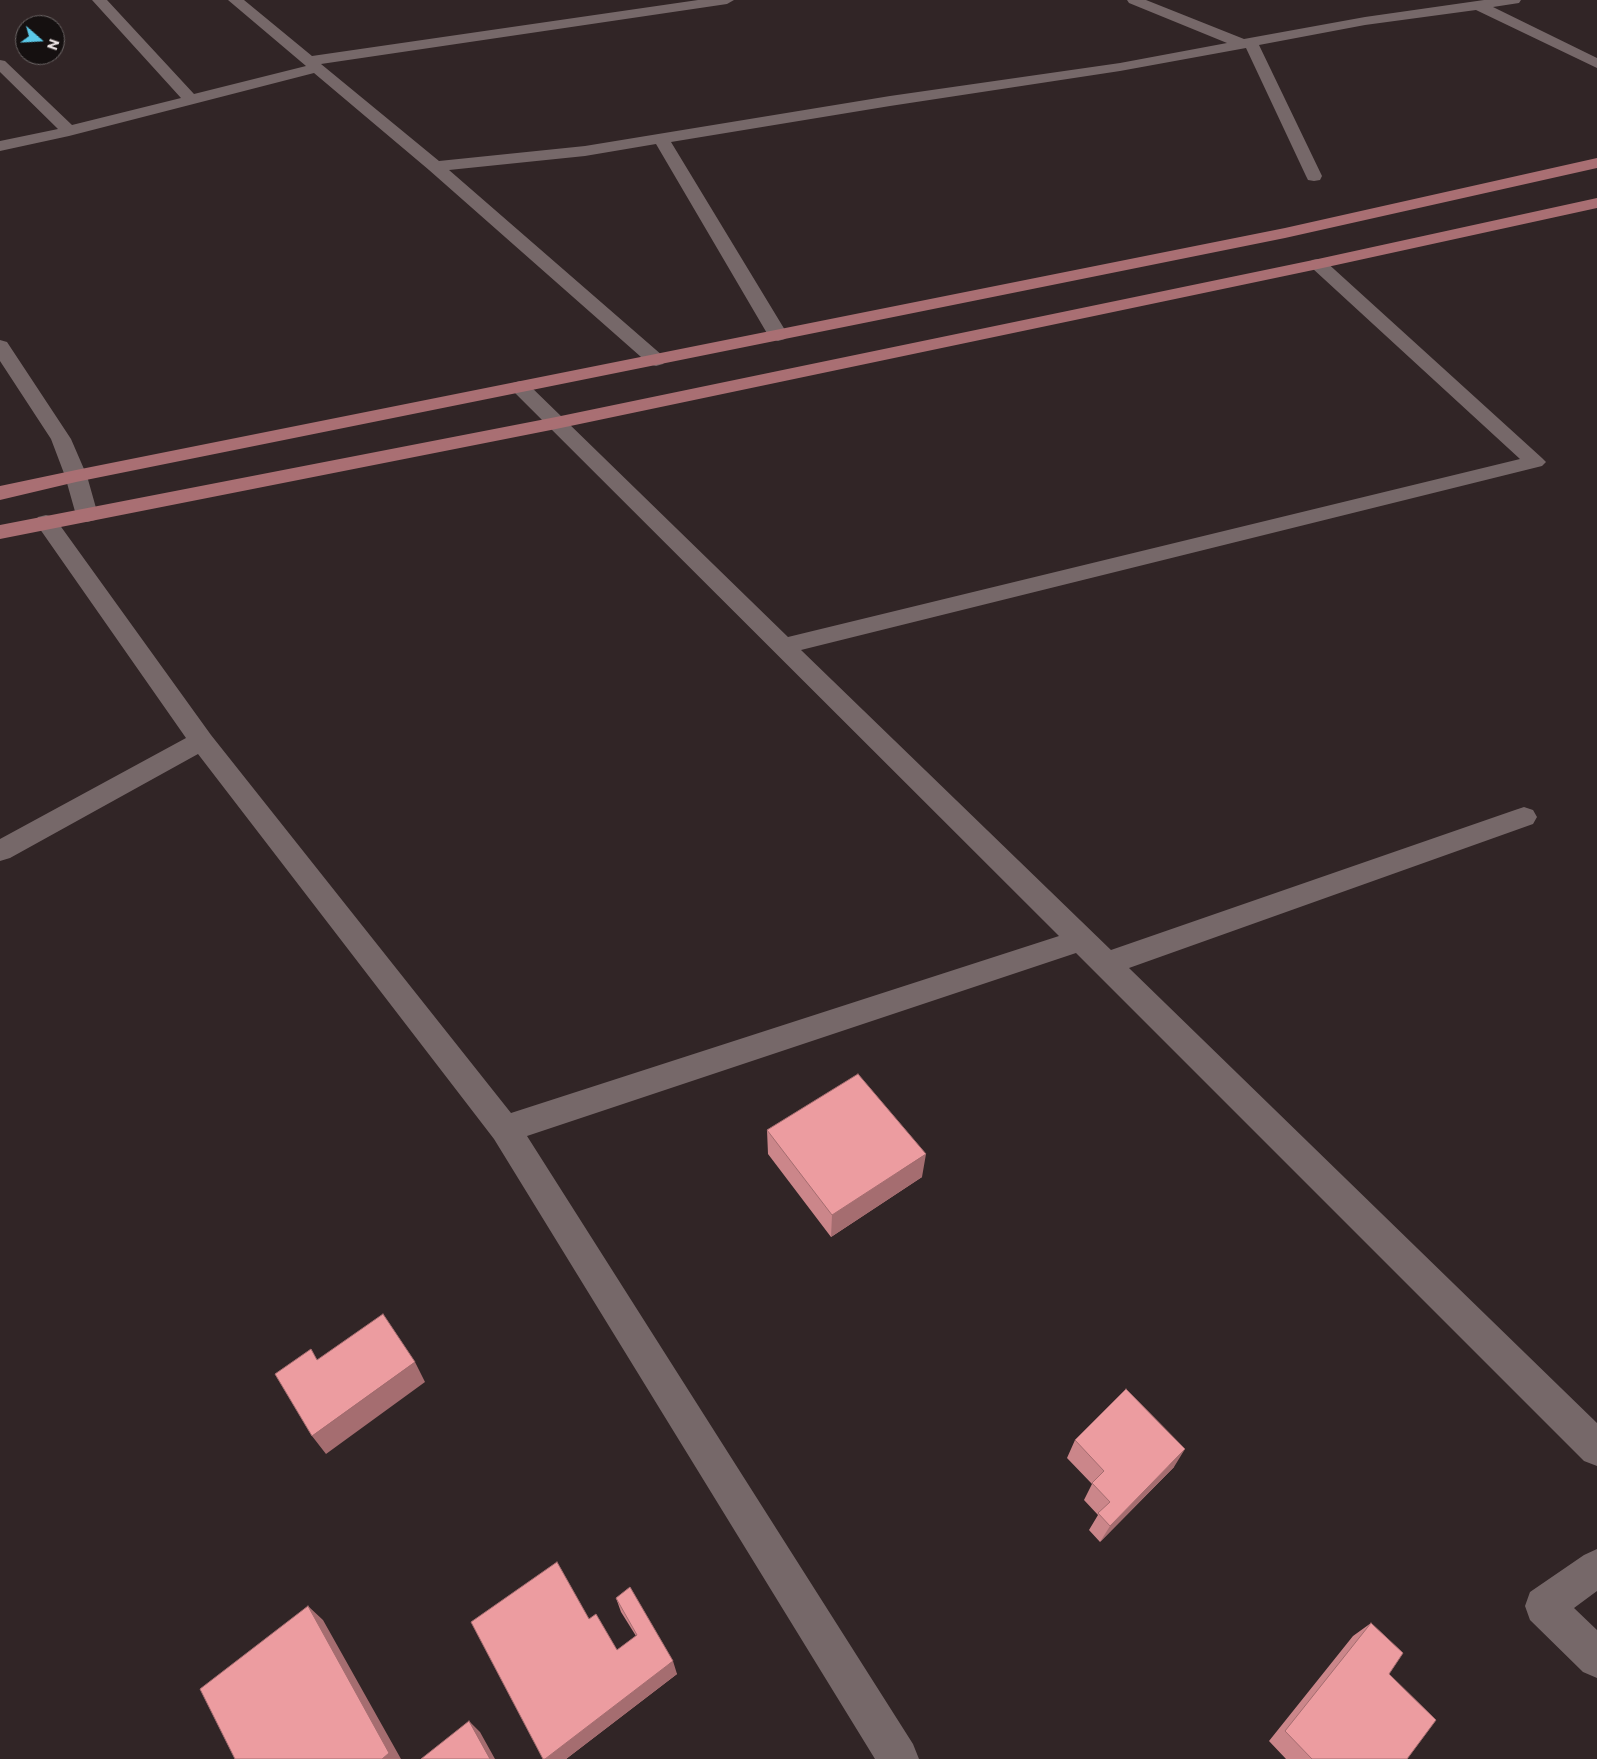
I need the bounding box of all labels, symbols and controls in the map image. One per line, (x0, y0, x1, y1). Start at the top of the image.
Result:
north arrow (15, 15, 65, 65)
text: N (44, 37, 63, 52)

